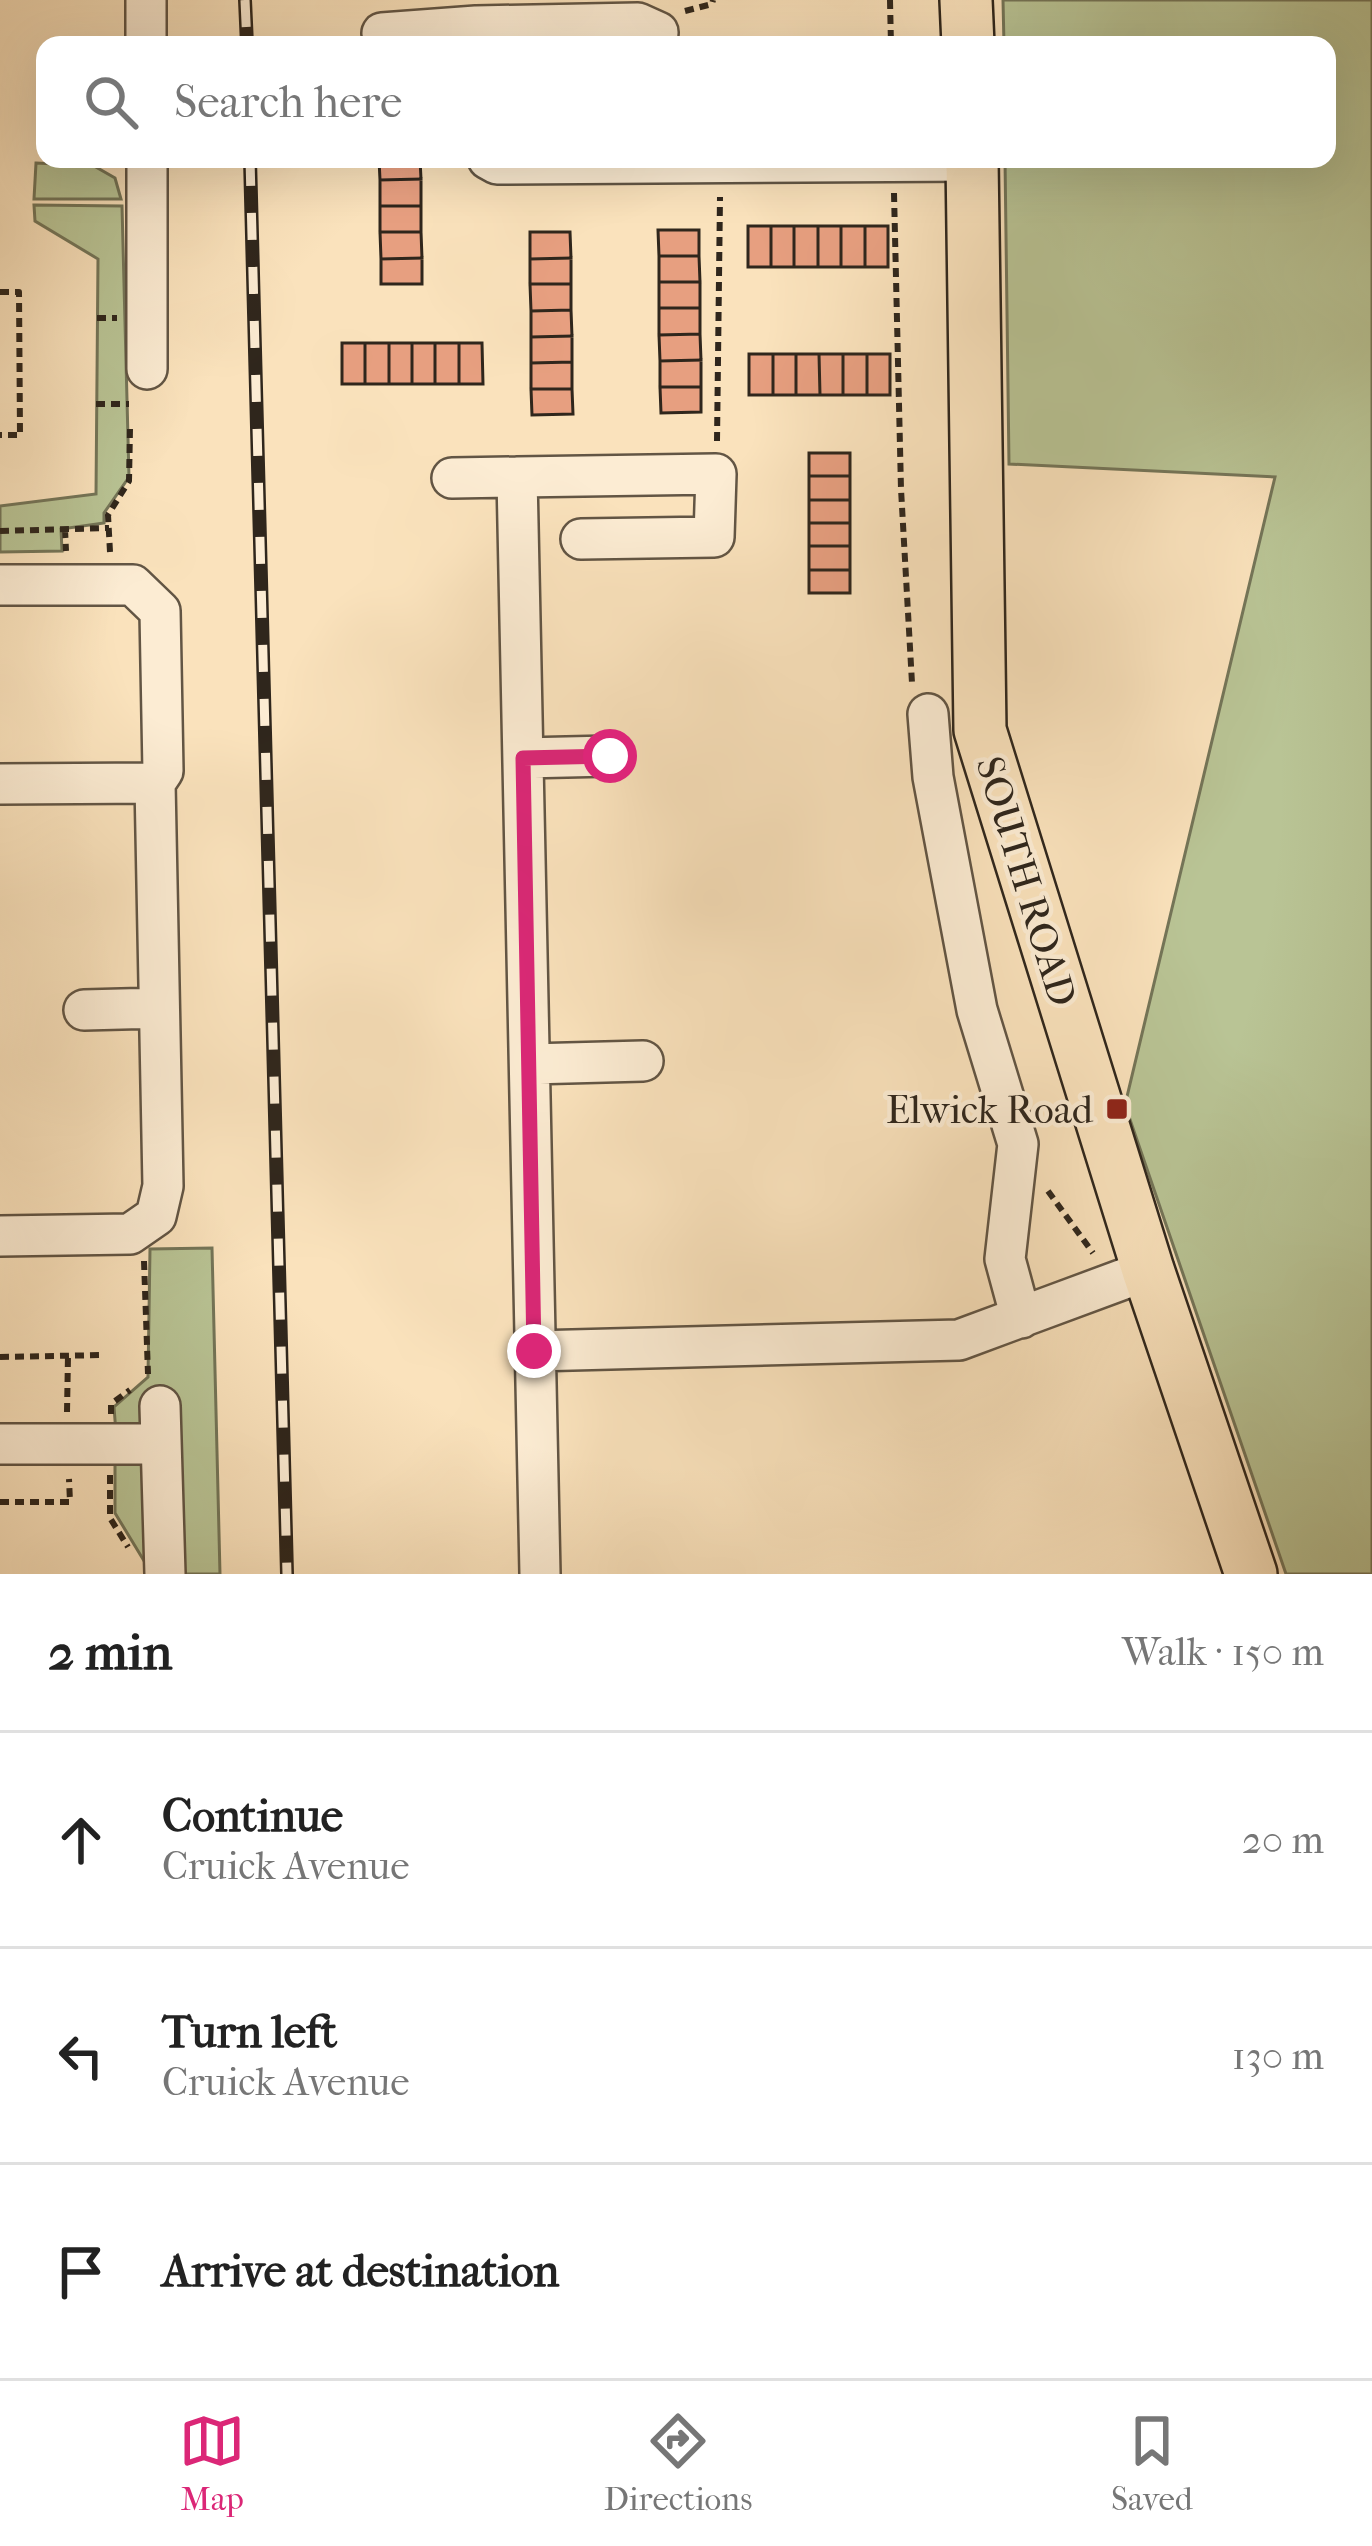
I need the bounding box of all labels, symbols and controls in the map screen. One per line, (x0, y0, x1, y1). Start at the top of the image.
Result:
search box (36, 36, 1336, 168)
icon: search (78, 69, 144, 135)
text: Search here (174, 76, 402, 129)
route start (583, 729, 637, 783)
street label: SOUTH ROAD (966, 751, 1086, 1012)
place label: Elwick Road (886, 1087, 1094, 1133)
marker: Elwick Road (1104, 1096, 1130, 1122)
route end (507, 1324, 561, 1378)
text: 2 min (48, 1622, 172, 1682)
text: Walk · 150 m (1122, 1629, 1324, 1675)
text: Continue (162, 1790, 343, 1843)
icon: ahead (48, 1807, 114, 1873)
text: 20 m (1242, 1817, 1324, 1863)
text: Cruick Avenue (162, 1843, 410, 1889)
text: Turn left (162, 2006, 337, 2059)
icon: left (48, 2023, 114, 2089)
text: 130 m (1232, 2033, 1324, 2079)
text: Cruick Avenue (162, 2059, 410, 2105)
icon: arrive (48, 2239, 114, 2305)
text: Arrive at destination (162, 2245, 559, 2298)
tab: Map (179, 2408, 245, 2519)
tab: Directions (604, 2408, 752, 2519)
tab: Saved (1111, 2408, 1193, 2519)

